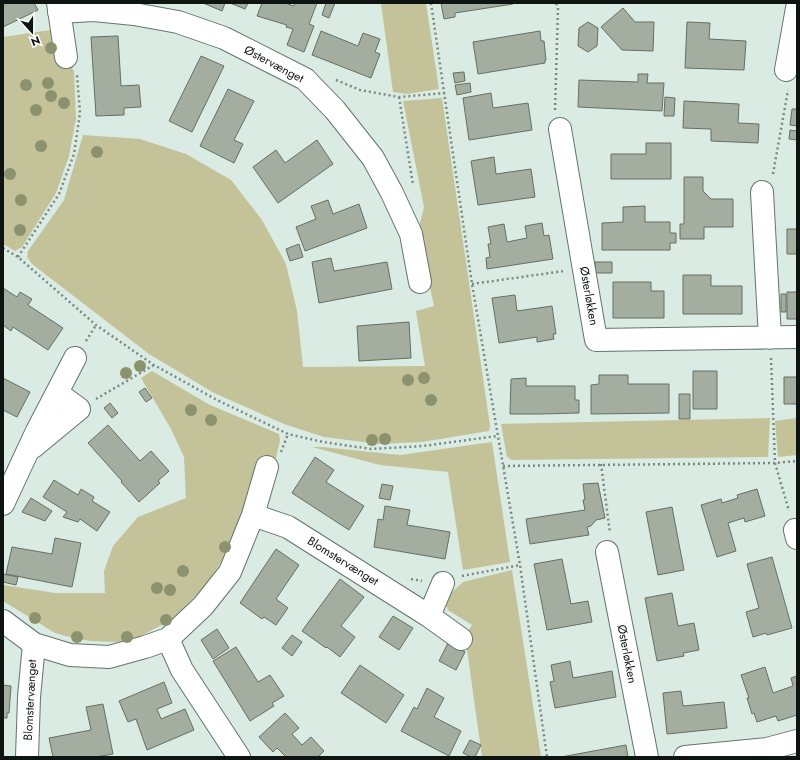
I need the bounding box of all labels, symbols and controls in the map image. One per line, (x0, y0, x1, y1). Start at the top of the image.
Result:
north arrow (12, 12, 52, 52)
text: N (29, 32, 43, 50)
street label: Østervænget (241, 41, 307, 87)
street label: Østerløkken (575, 265, 603, 327)
street label: Blomstervænget (304, 532, 382, 590)
street label: Østerløkken (612, 623, 642, 685)
street label: Blomstervænget (19, 659, 41, 741)

